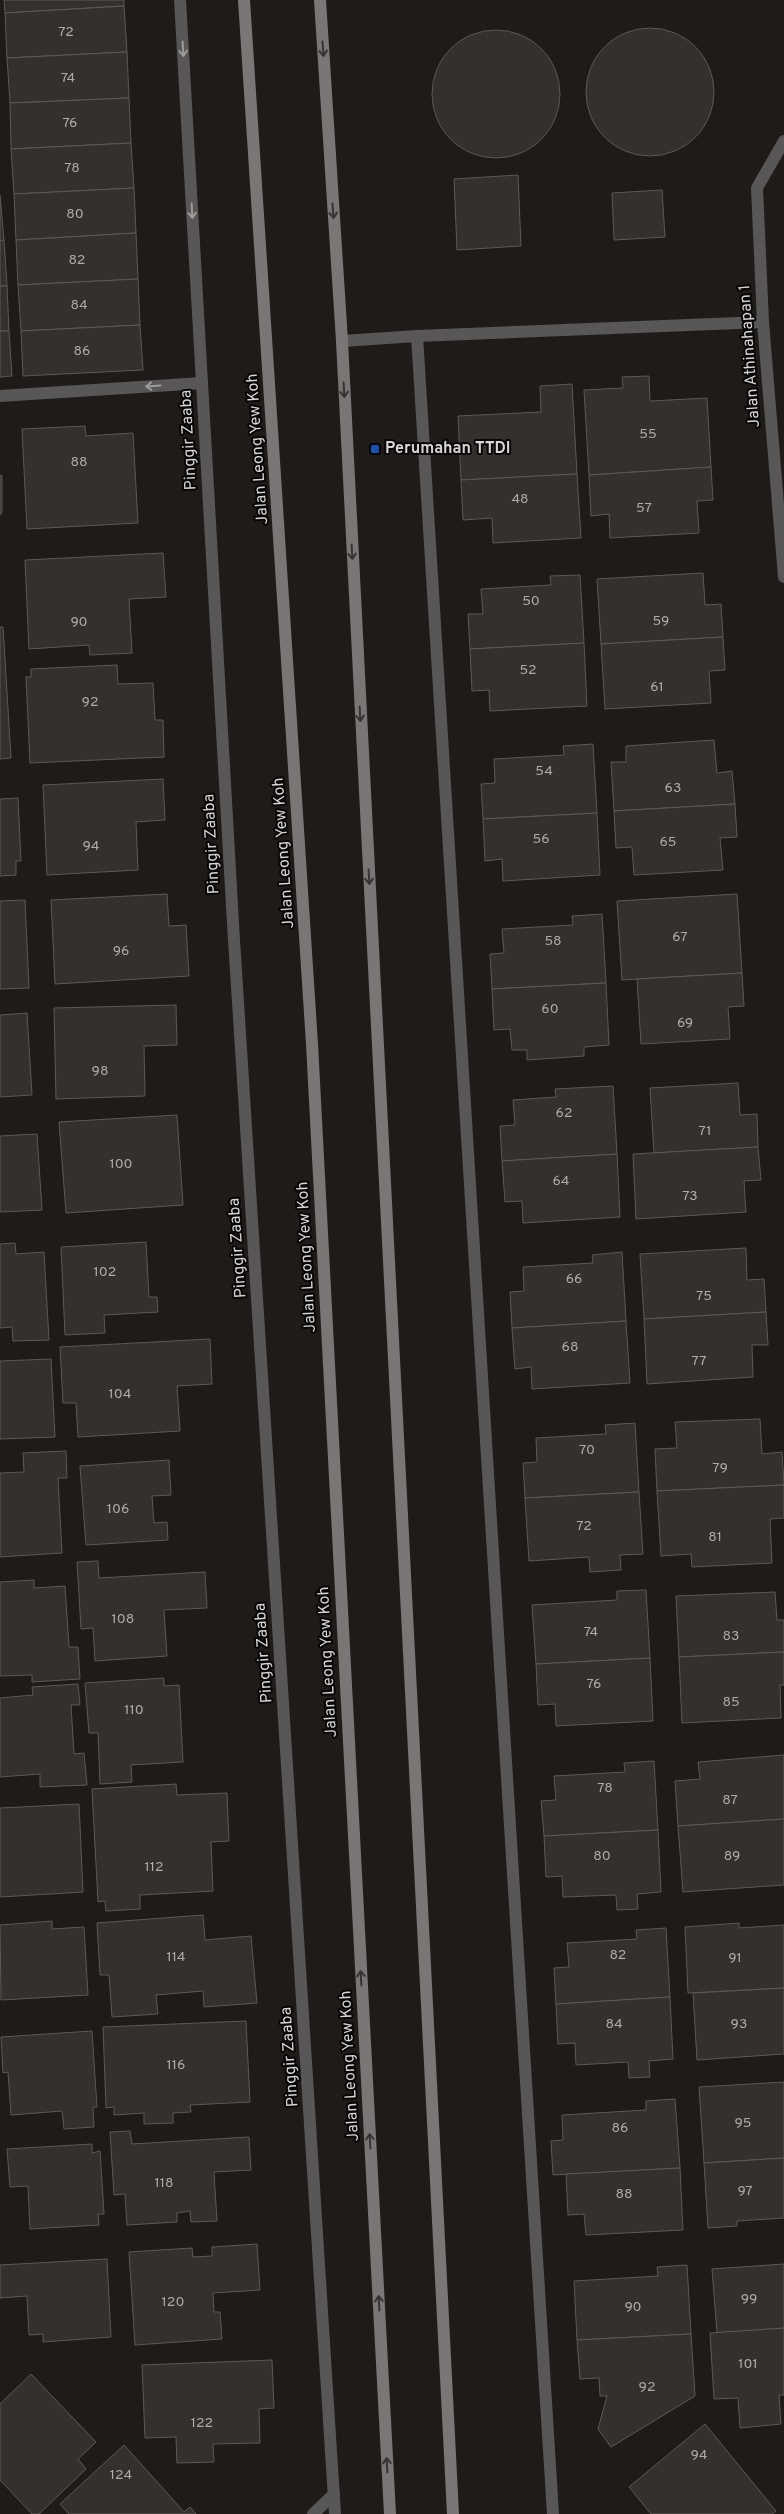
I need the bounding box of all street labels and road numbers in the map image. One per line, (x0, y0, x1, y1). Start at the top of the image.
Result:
street label: Jalan Athinahapan 1 (735, 284, 765, 428)
street label: Jalan Leong Yew Koh (243, 373, 273, 525)
street label: Pinggir Zaaba (176, 389, 202, 491)
street label: Jalan Leong Yew Koh (269, 777, 299, 929)
street label: Pinggir Zaaba (199, 793, 225, 895)
street label: Jalan Leong Yew Koh (293, 1181, 321, 1333)
street label: Pinggir Zaaba (225, 1197, 251, 1299)
street label: Jalan Leong Yew Koh (314, 1586, 342, 1738)
street label: Pinggir Zaaba (251, 1602, 277, 1704)
street label: Jalan Leong Yew Koh (336, 1990, 364, 2142)
street label: Pinggir Zaaba (277, 2006, 303, 2108)

